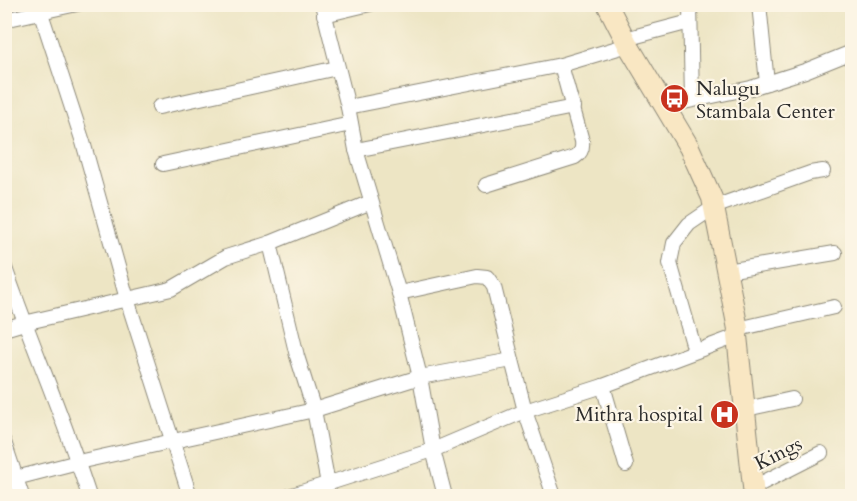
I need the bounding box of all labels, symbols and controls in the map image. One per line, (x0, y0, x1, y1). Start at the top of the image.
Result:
place label: Nalugu Stambala Center (696, 75, 836, 125)
bus stop icon: Nalugu Stambala Center (659, 83, 691, 115)
hospital icon: Mithra hospital (708, 398, 740, 430)
place label: Mithra hospital (575, 401, 703, 428)
street label: Kings (750, 430, 807, 477)

